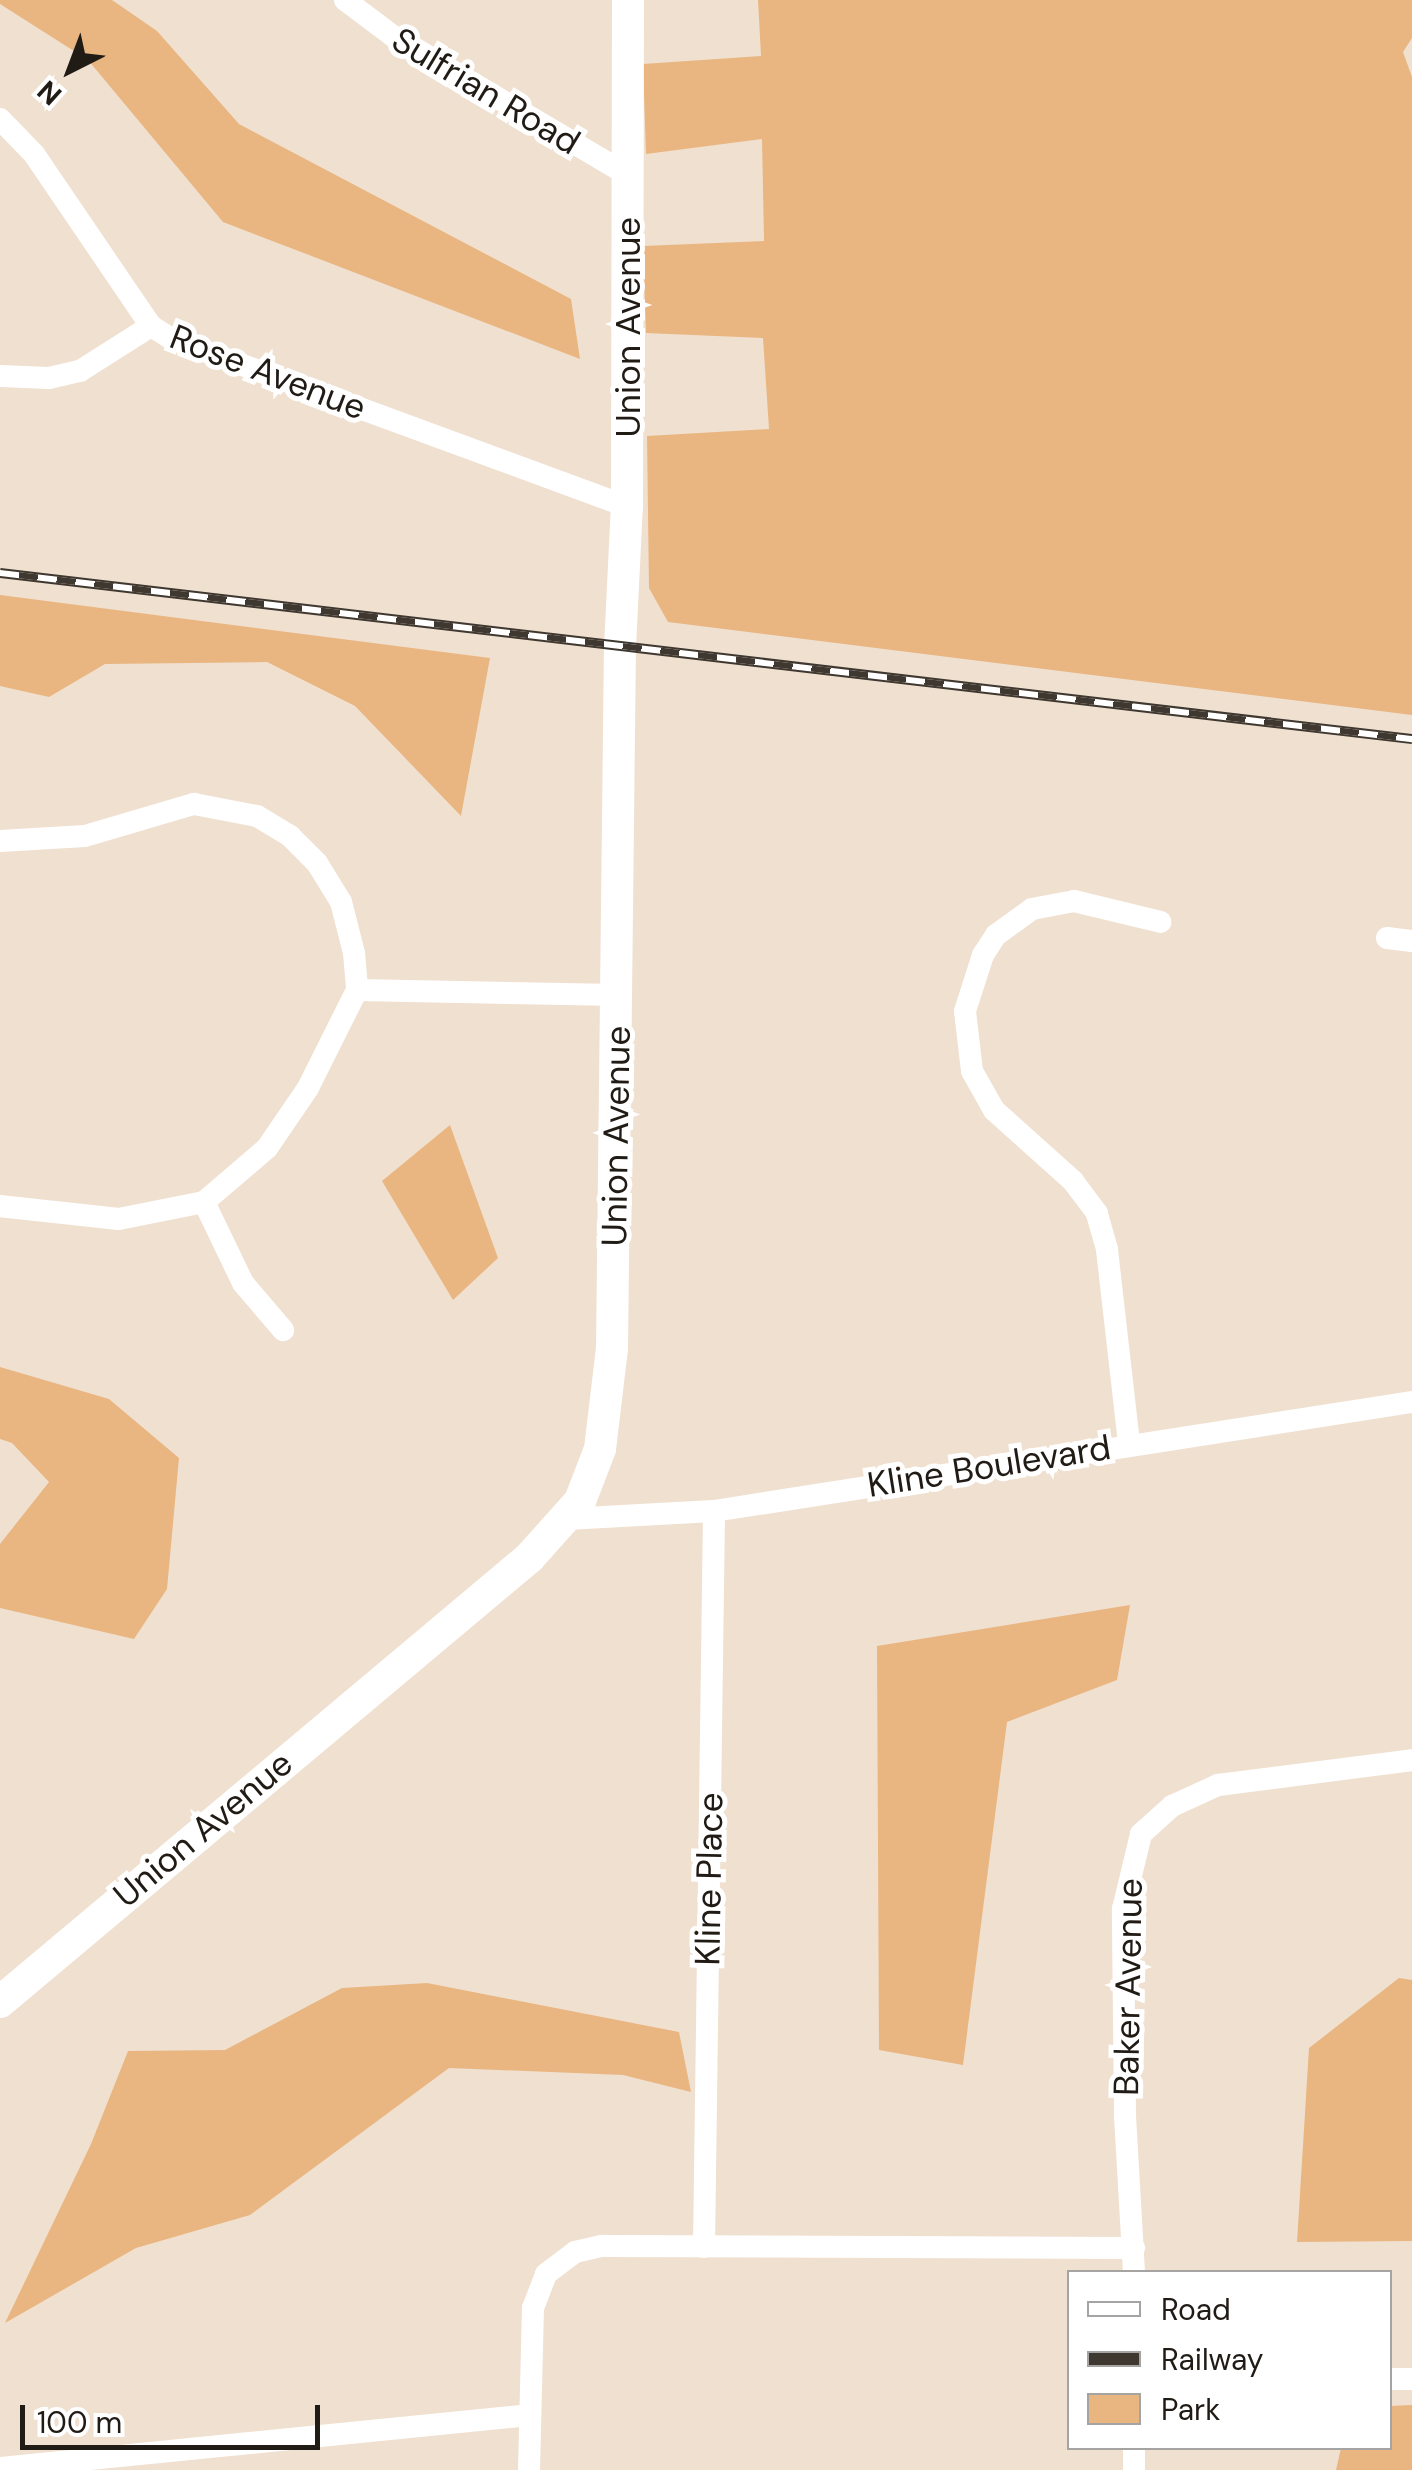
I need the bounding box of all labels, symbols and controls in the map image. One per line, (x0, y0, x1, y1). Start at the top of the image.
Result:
street label: Sulfrian Road (385, 19, 587, 163)
north arrow (20, 20, 120, 120)
text: N (30, 72, 70, 113)
street label: Union Avenue (607, 217, 649, 437)
street label: Rose Avenue (164, 315, 372, 429)
street label: Union Avenue (593, 1025, 639, 1247)
street label: Kline Boulevard (864, 1426, 1114, 1506)
street label: Union Avenue (105, 1742, 301, 1916)
street label: Kline Place (686, 1792, 732, 1966)
street label: Baker Avenue (1105, 1878, 1151, 2096)
legend (1067, 2270, 1392, 2450)
text: Road (1161, 2290, 1231, 2329)
text: Railway (1161, 2340, 1264, 2379)
scale bar (25, 2385, 325, 2447)
text: Park (1161, 2390, 1220, 2429)
text: 100 m (37, 2403, 122, 2442)

